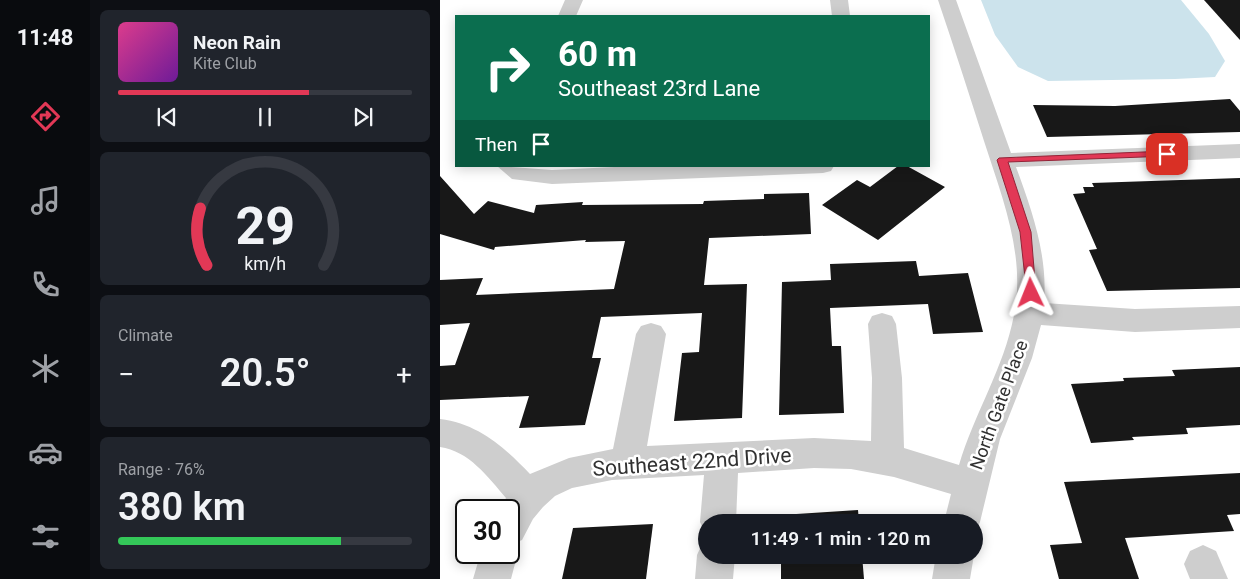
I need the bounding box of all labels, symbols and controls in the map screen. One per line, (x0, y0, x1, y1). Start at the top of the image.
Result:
text: 11:48 (17, 25, 73, 50)
text: Neon Rain (193, 31, 281, 54)
text: 60 m (558, 34, 637, 75)
icon: right (475, 35, 540, 100)
text: Kite Club (193, 54, 257, 73)
text: Southeast 23rd Lane (558, 76, 760, 101)
icon: directions (28, 99, 63, 134)
icon: previous (153, 103, 181, 131)
icon: pause (251, 103, 279, 131)
icon: next (349, 103, 377, 131)
icon: arrive (527, 130, 555, 158)
text: Then (475, 133, 517, 156)
pin (1146, 133, 1188, 175)
icon: arrive (1153, 140, 1181, 168)
icon: music (28, 183, 63, 218)
text: 29 (235, 196, 295, 257)
text: km/h (244, 253, 286, 274)
position arrow (1004, 266, 1056, 318)
icon: phone (28, 267, 63, 302)
text: Climate (118, 326, 173, 345)
street label: North Gate Place (965, 337, 1032, 472)
icon: climate (28, 351, 63, 386)
text: 20.5° (220, 351, 310, 395)
text: − (118, 358, 134, 391)
text: + (396, 358, 412, 391)
icon: car (28, 435, 63, 470)
street label: Southeast 22nd Drive (592, 443, 792, 481)
text: Range · 76% (118, 460, 205, 479)
text: 380 km (118, 485, 246, 529)
speed limit sign: 30 (455, 499, 520, 564)
icon: filters (28, 519, 63, 554)
text: 11:49 · 1 min · 120 m (750, 527, 931, 550)

